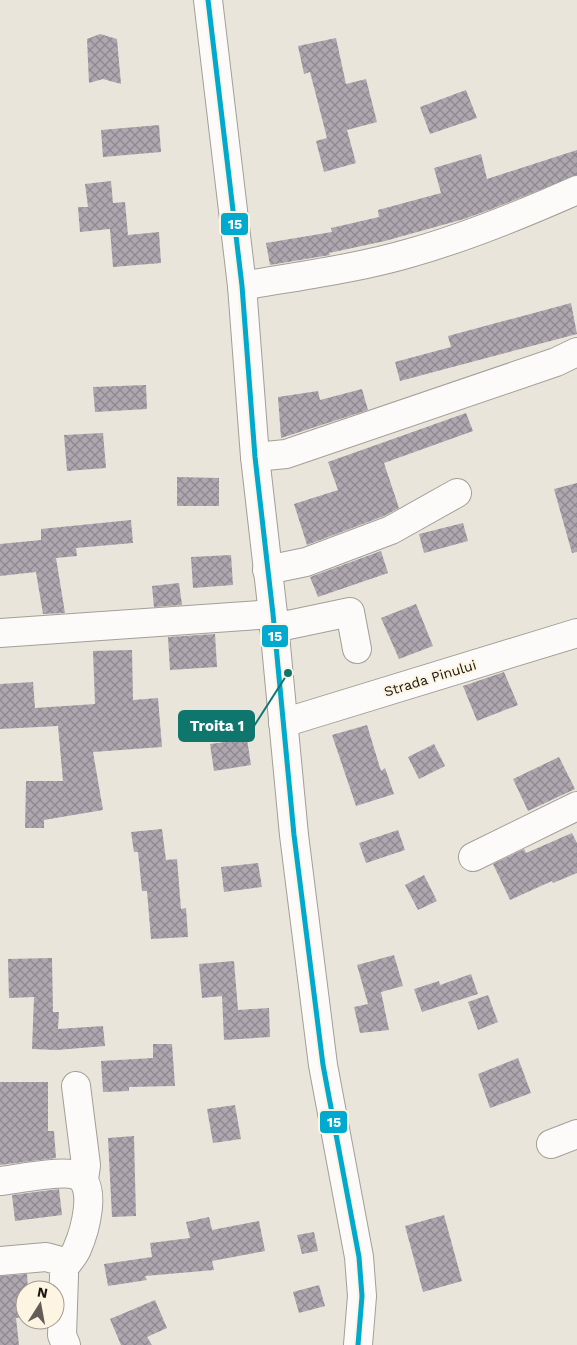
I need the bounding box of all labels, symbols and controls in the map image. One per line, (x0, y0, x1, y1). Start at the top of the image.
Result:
line badge: 15 (220, 212, 249, 236)
text: 15 (228, 216, 242, 232)
line badge: 15 (261, 624, 289, 648)
text: 15 (268, 628, 282, 644)
street label: Strada Pinului (382, 656, 478, 700)
callout: Troita 1 (179, 711, 254, 741)
text: Troita 1 (190, 717, 244, 735)
line badge: 15 (319, 1110, 348, 1134)
text: 15 (327, 1114, 341, 1130)
north arrow (15, 1280, 65, 1330)
text: N (36, 1283, 49, 1301)

